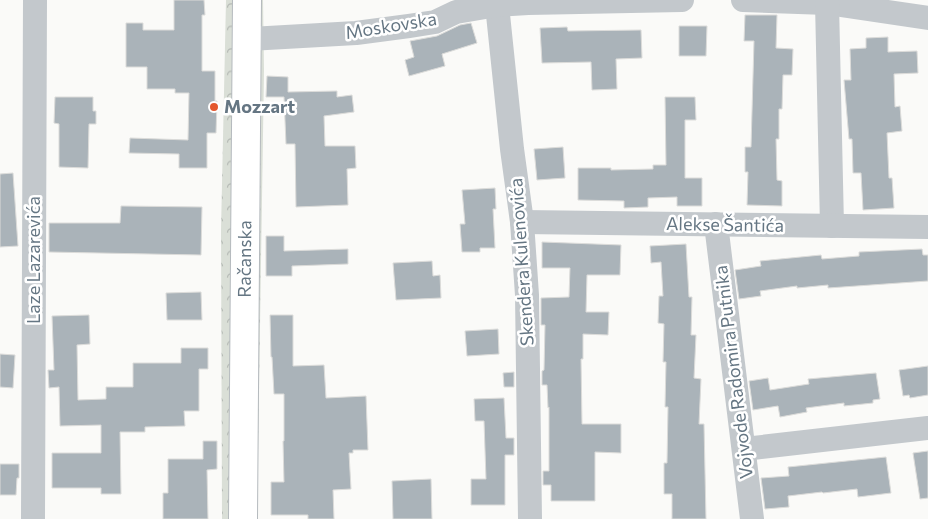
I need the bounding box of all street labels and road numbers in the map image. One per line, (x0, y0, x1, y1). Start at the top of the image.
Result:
street label: Moskovska (344, 7, 438, 43)
street label: Skendera Kulenovića (504, 177, 538, 347)
street label: Laze Lazarevića (22, 196, 44, 324)
street label: Alekse Šantića (666, 212, 784, 236)
street label: Račanska (233, 220, 255, 298)
street label: Vojvode Radomira Putnika (709, 264, 757, 480)

